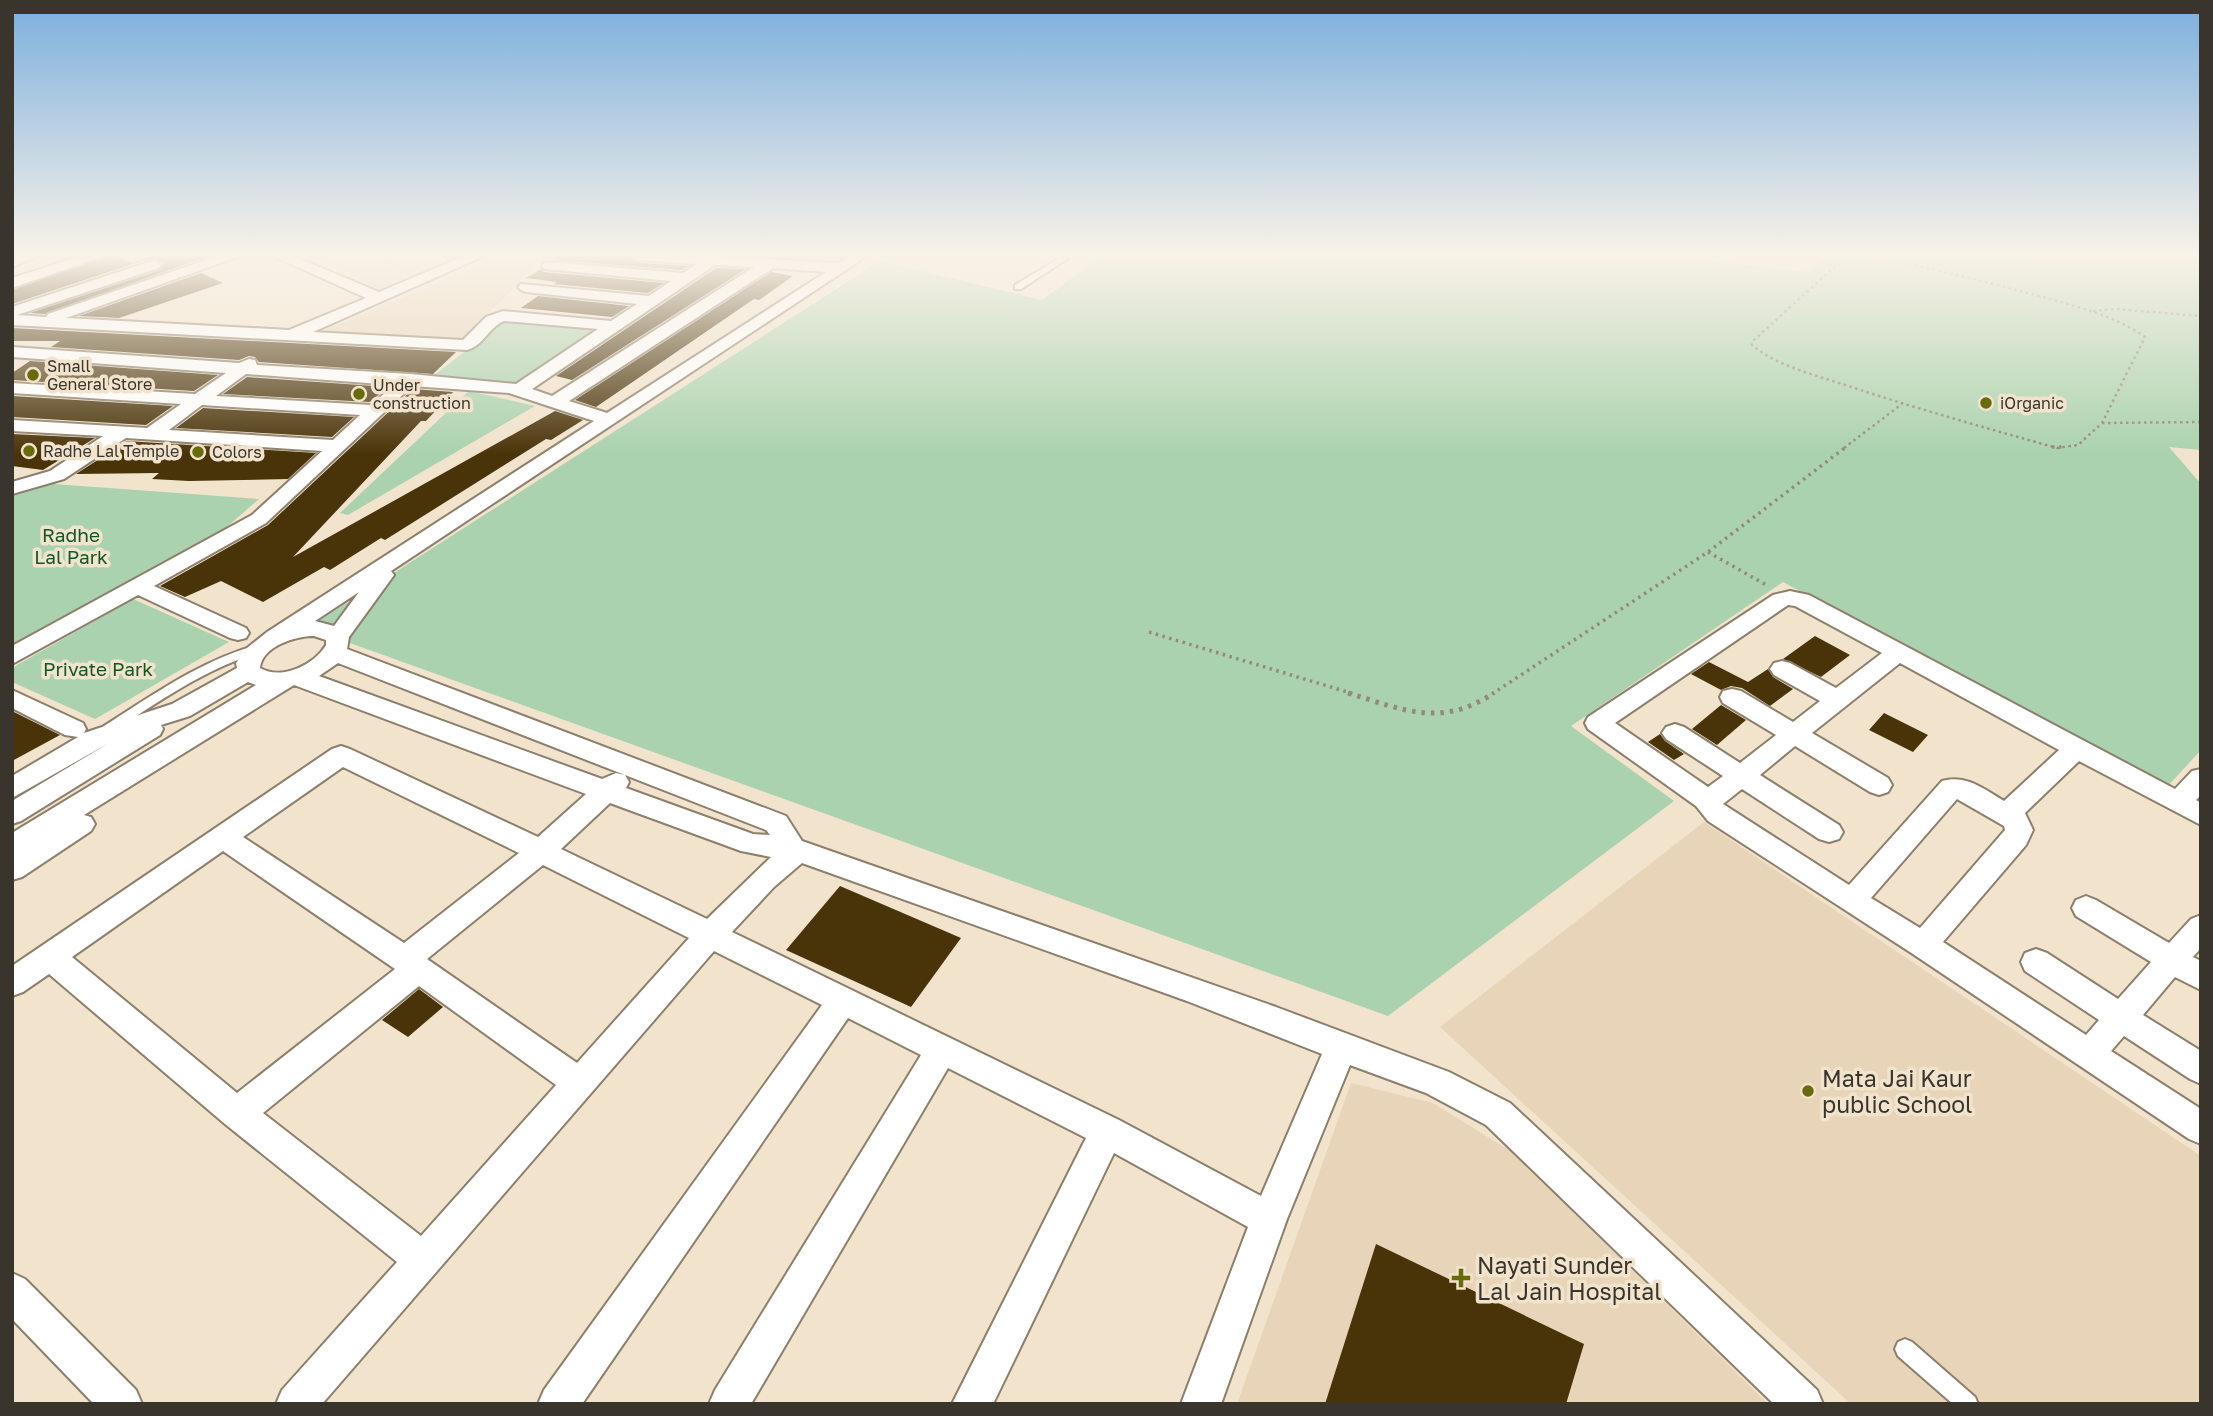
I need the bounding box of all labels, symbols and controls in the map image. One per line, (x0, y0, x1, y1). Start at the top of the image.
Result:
place label: Small General Store (47, 356, 152, 394)
marker: Small General Store (25, 367, 41, 383)
place label: Under construction (373, 375, 471, 413)
marker: Under construction (351, 386, 367, 402)
place label: iOrganic (2000, 393, 2064, 413)
marker: iOrganic (1978, 395, 1994, 411)
place label: Radhe Lal Temple (43, 441, 179, 461)
place label: Colors (212, 442, 262, 462)
marker: Radhe Lal Temple (21, 443, 37, 459)
marker: Colors (190, 444, 206, 460)
park label: Radhe Lal Park (34, 523, 108, 568)
park label: Private Park (43, 657, 153, 680)
place label: Mata Jai Kaur public School (1822, 1064, 1972, 1118)
marker: Mata Jai Kaur public School (1800, 1083, 1816, 1099)
place label: Nayati Sunder Lal Jain Hospital (1477, 1251, 1662, 1305)
marker: Nayati Sunder Lal Jain Hospital (1451, 1268, 1471, 1288)

